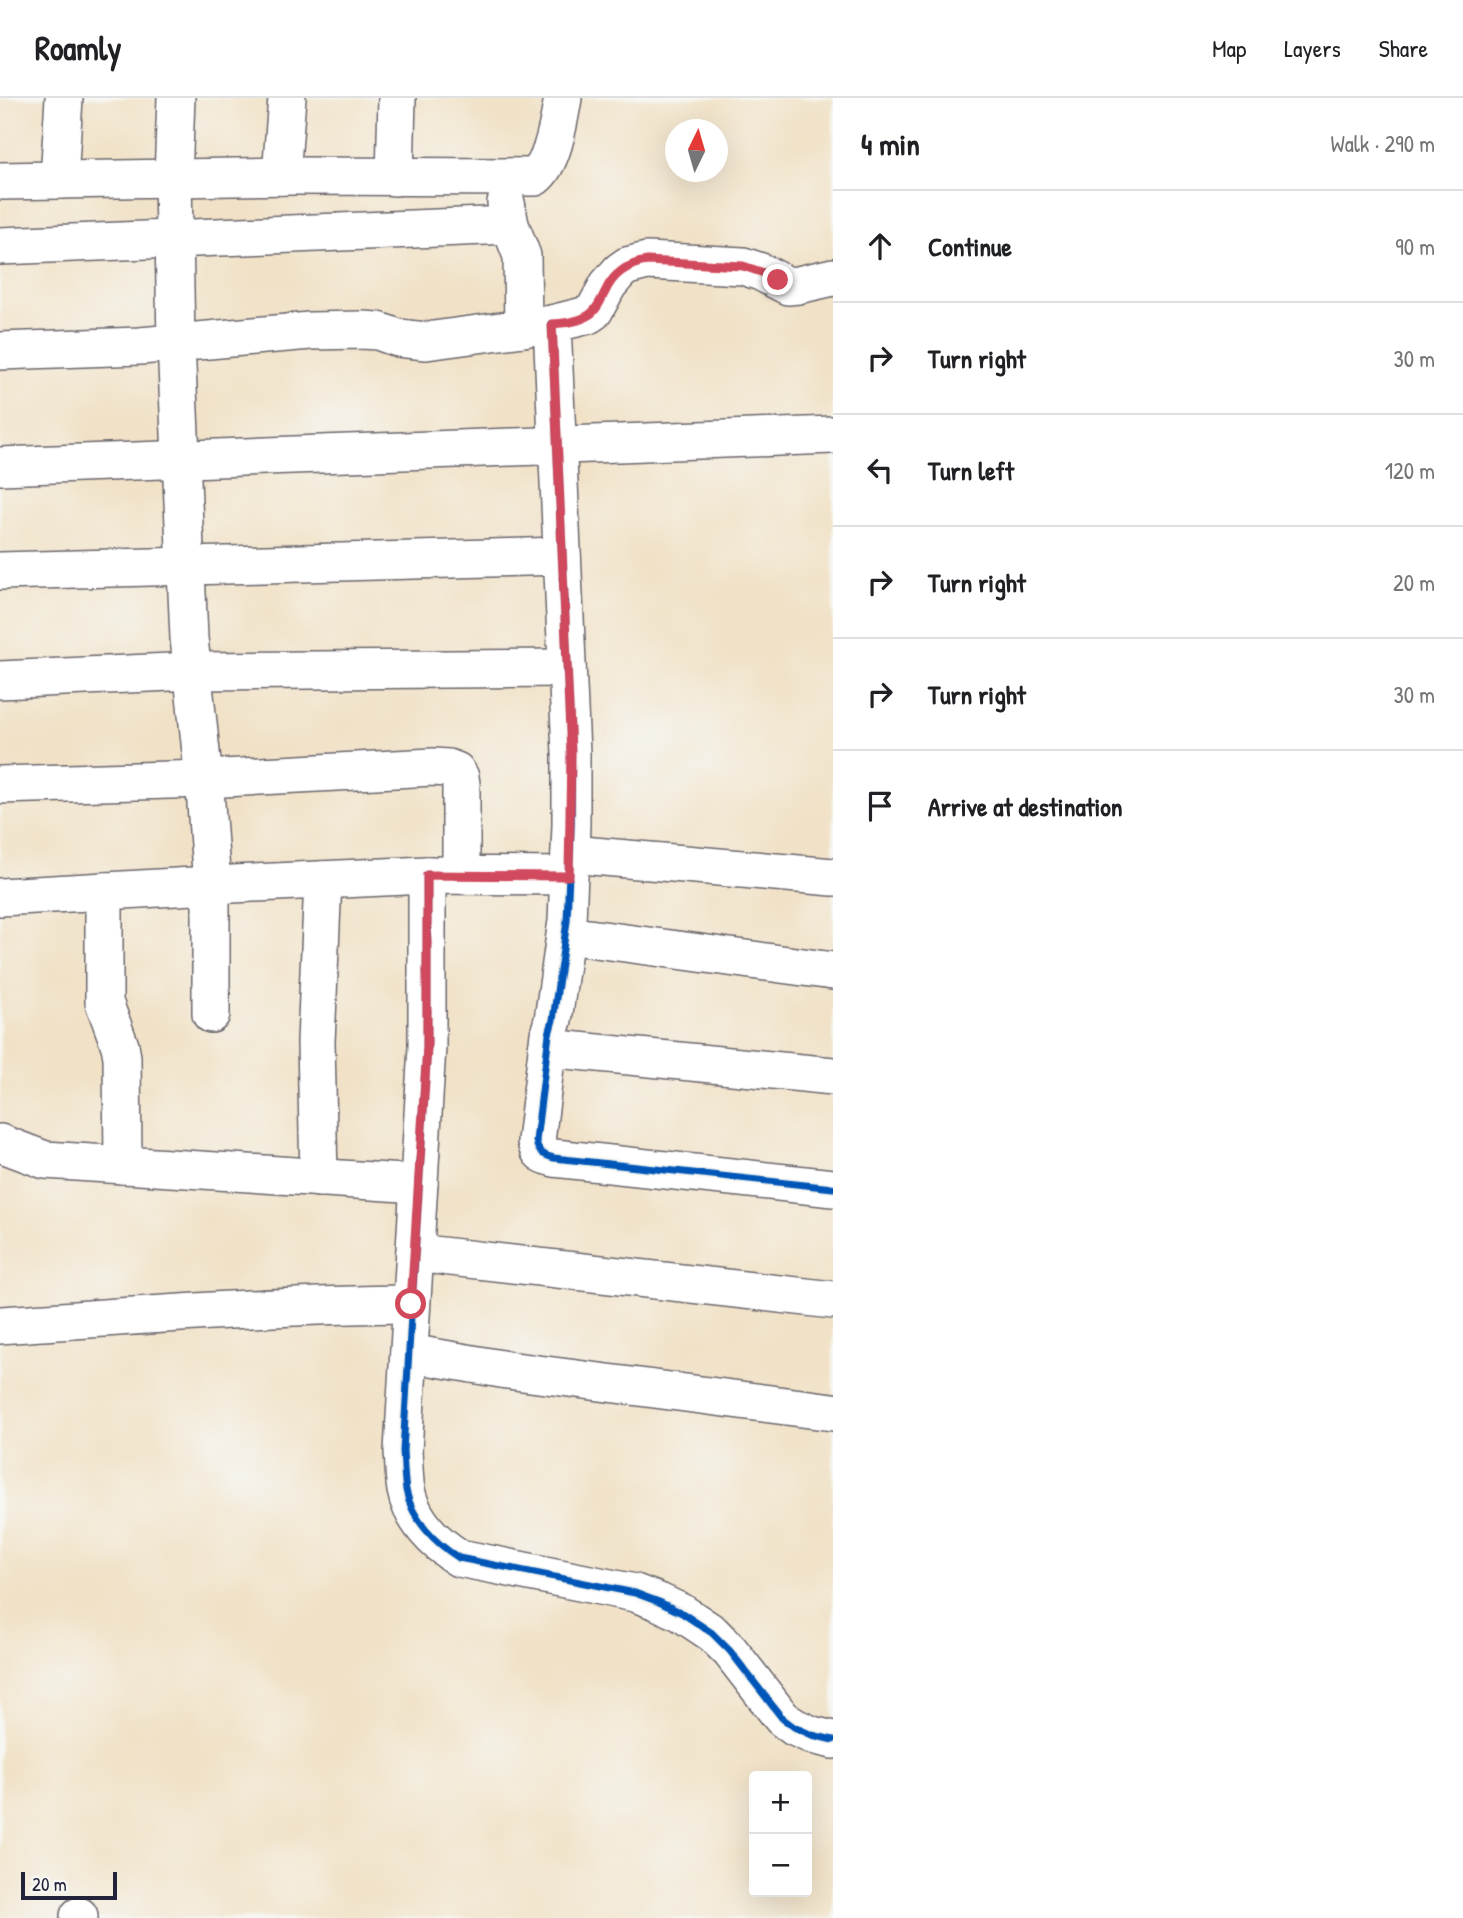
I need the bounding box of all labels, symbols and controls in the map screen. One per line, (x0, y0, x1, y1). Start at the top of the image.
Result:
text: Roamly (35, 26, 121, 70)
text: Map (1212, 32, 1246, 64)
text: Layers (1284, 32, 1341, 64)
text: Share (1379, 32, 1428, 64)
north arrow (665, 119, 728, 182)
text: 4 min (861, 124, 920, 164)
text: Walk · 290 m (1331, 128, 1435, 159)
icon: ahead (861, 227, 899, 265)
text: Continue (928, 229, 1012, 264)
text: 90 m (1395, 231, 1435, 262)
route end (762, 264, 793, 295)
icon: right (861, 339, 899, 377)
text: Turn right (928, 341, 1026, 376)
text: 30 m (1393, 343, 1435, 374)
icon: left (861, 451, 899, 489)
text: Turn left (928, 453, 1014, 488)
text: 120 m (1385, 455, 1435, 486)
icon: right (861, 563, 899, 601)
text: Turn right (928, 565, 1026, 600)
text: 20 m (1393, 567, 1435, 598)
icon: right (861, 675, 899, 713)
text: Turn right (928, 677, 1026, 712)
text: 30 m (1393, 679, 1435, 710)
icon: arrive (861, 787, 899, 825)
text: Arrive at destination (928, 789, 1123, 824)
route start (395, 1288, 426, 1319)
map controls (749, 1771, 812, 1897)
button: + (749, 1771, 812, 1834)
button: − (749, 1834, 812, 1897)
scale bar (21, 1869, 117, 1901)
text: 20 m (32, 1871, 67, 1897)

